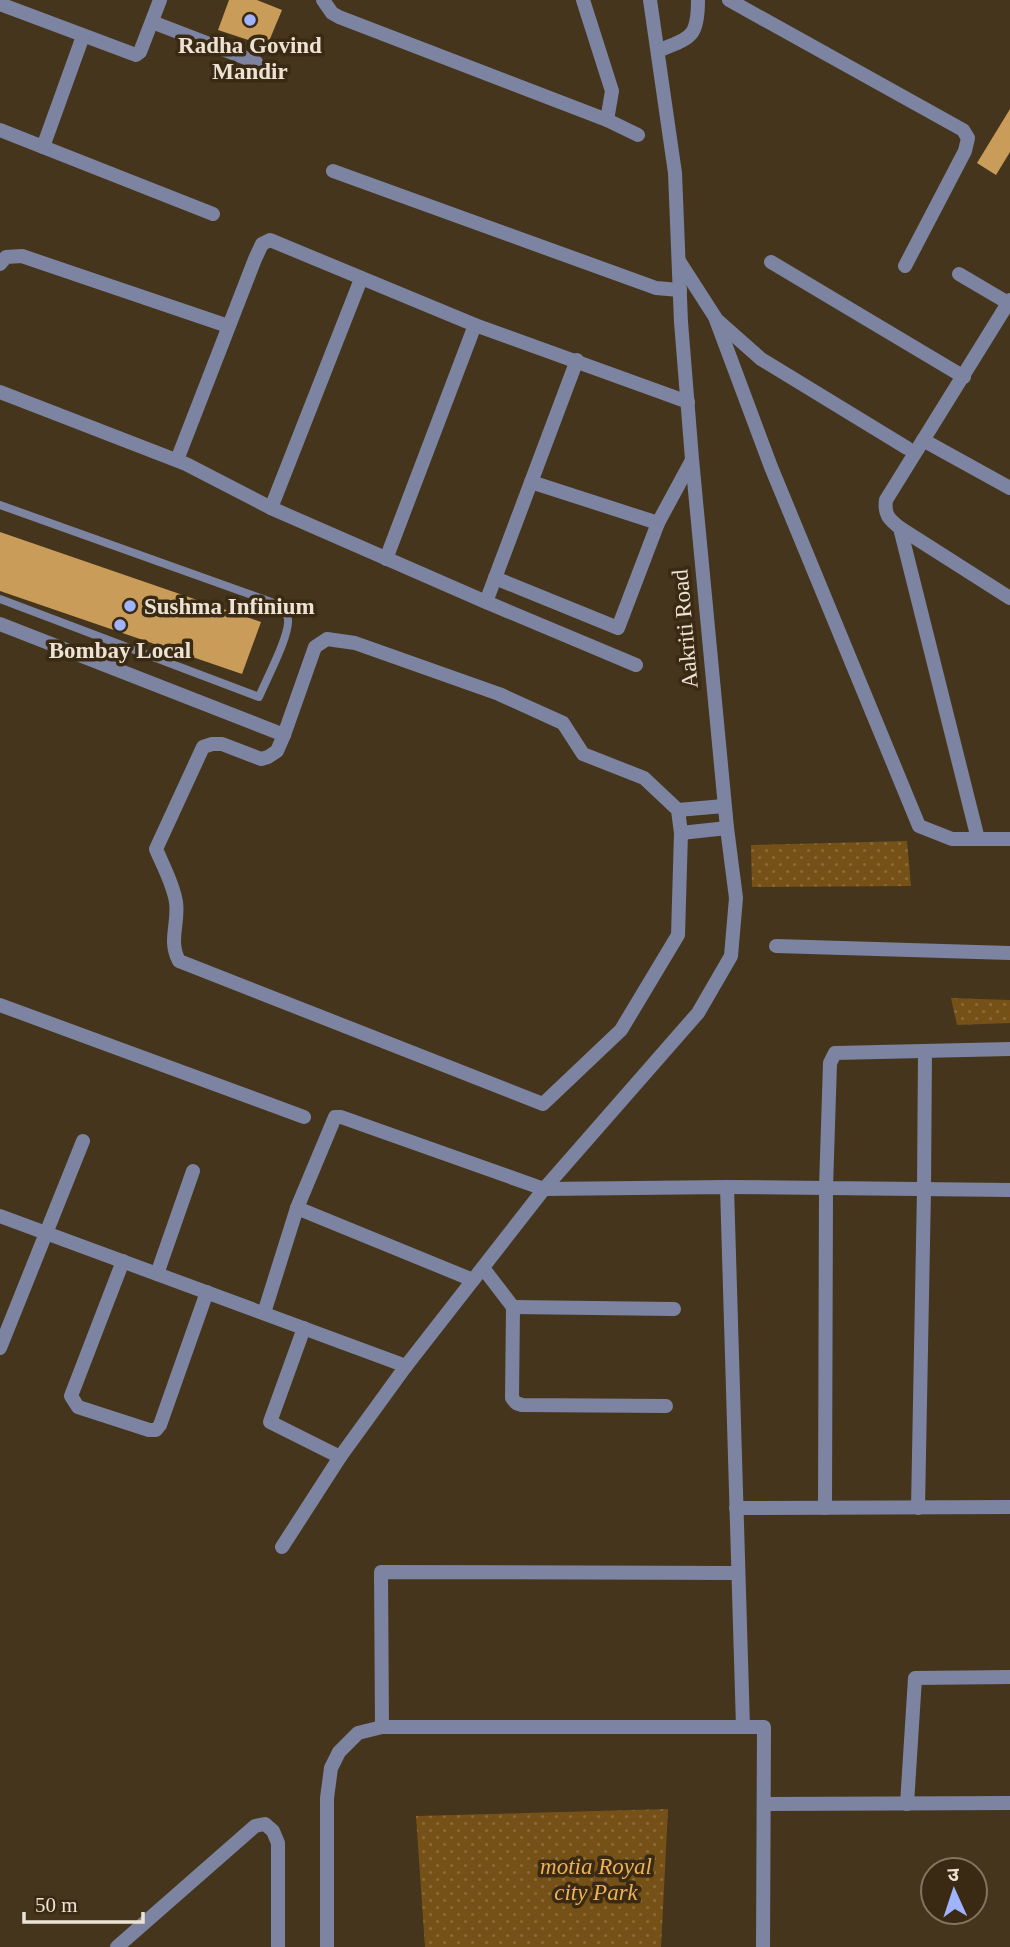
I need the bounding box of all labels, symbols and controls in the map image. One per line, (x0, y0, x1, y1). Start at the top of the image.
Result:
marker: Radha Govind Mandir (242, 12, 258, 28)
place label: Radha Govind Mandir (178, 33, 322, 84)
street label: Aakriti Road (667, 568, 703, 690)
place label: Sushma Infinium (144, 594, 315, 619)
marker: Sushma Infinium (122, 598, 138, 614)
marker: Bombay Local (112, 617, 128, 633)
place label: Bombay Local (49, 638, 191, 663)
park label: motia Royal city Park (540, 1854, 652, 1905)
north arrow (919, 1856, 989, 1926)
text: उ (947, 1864, 960, 1885)
scale bar (24, 1881, 144, 1925)
text: 50 m (35, 1893, 78, 1917)

